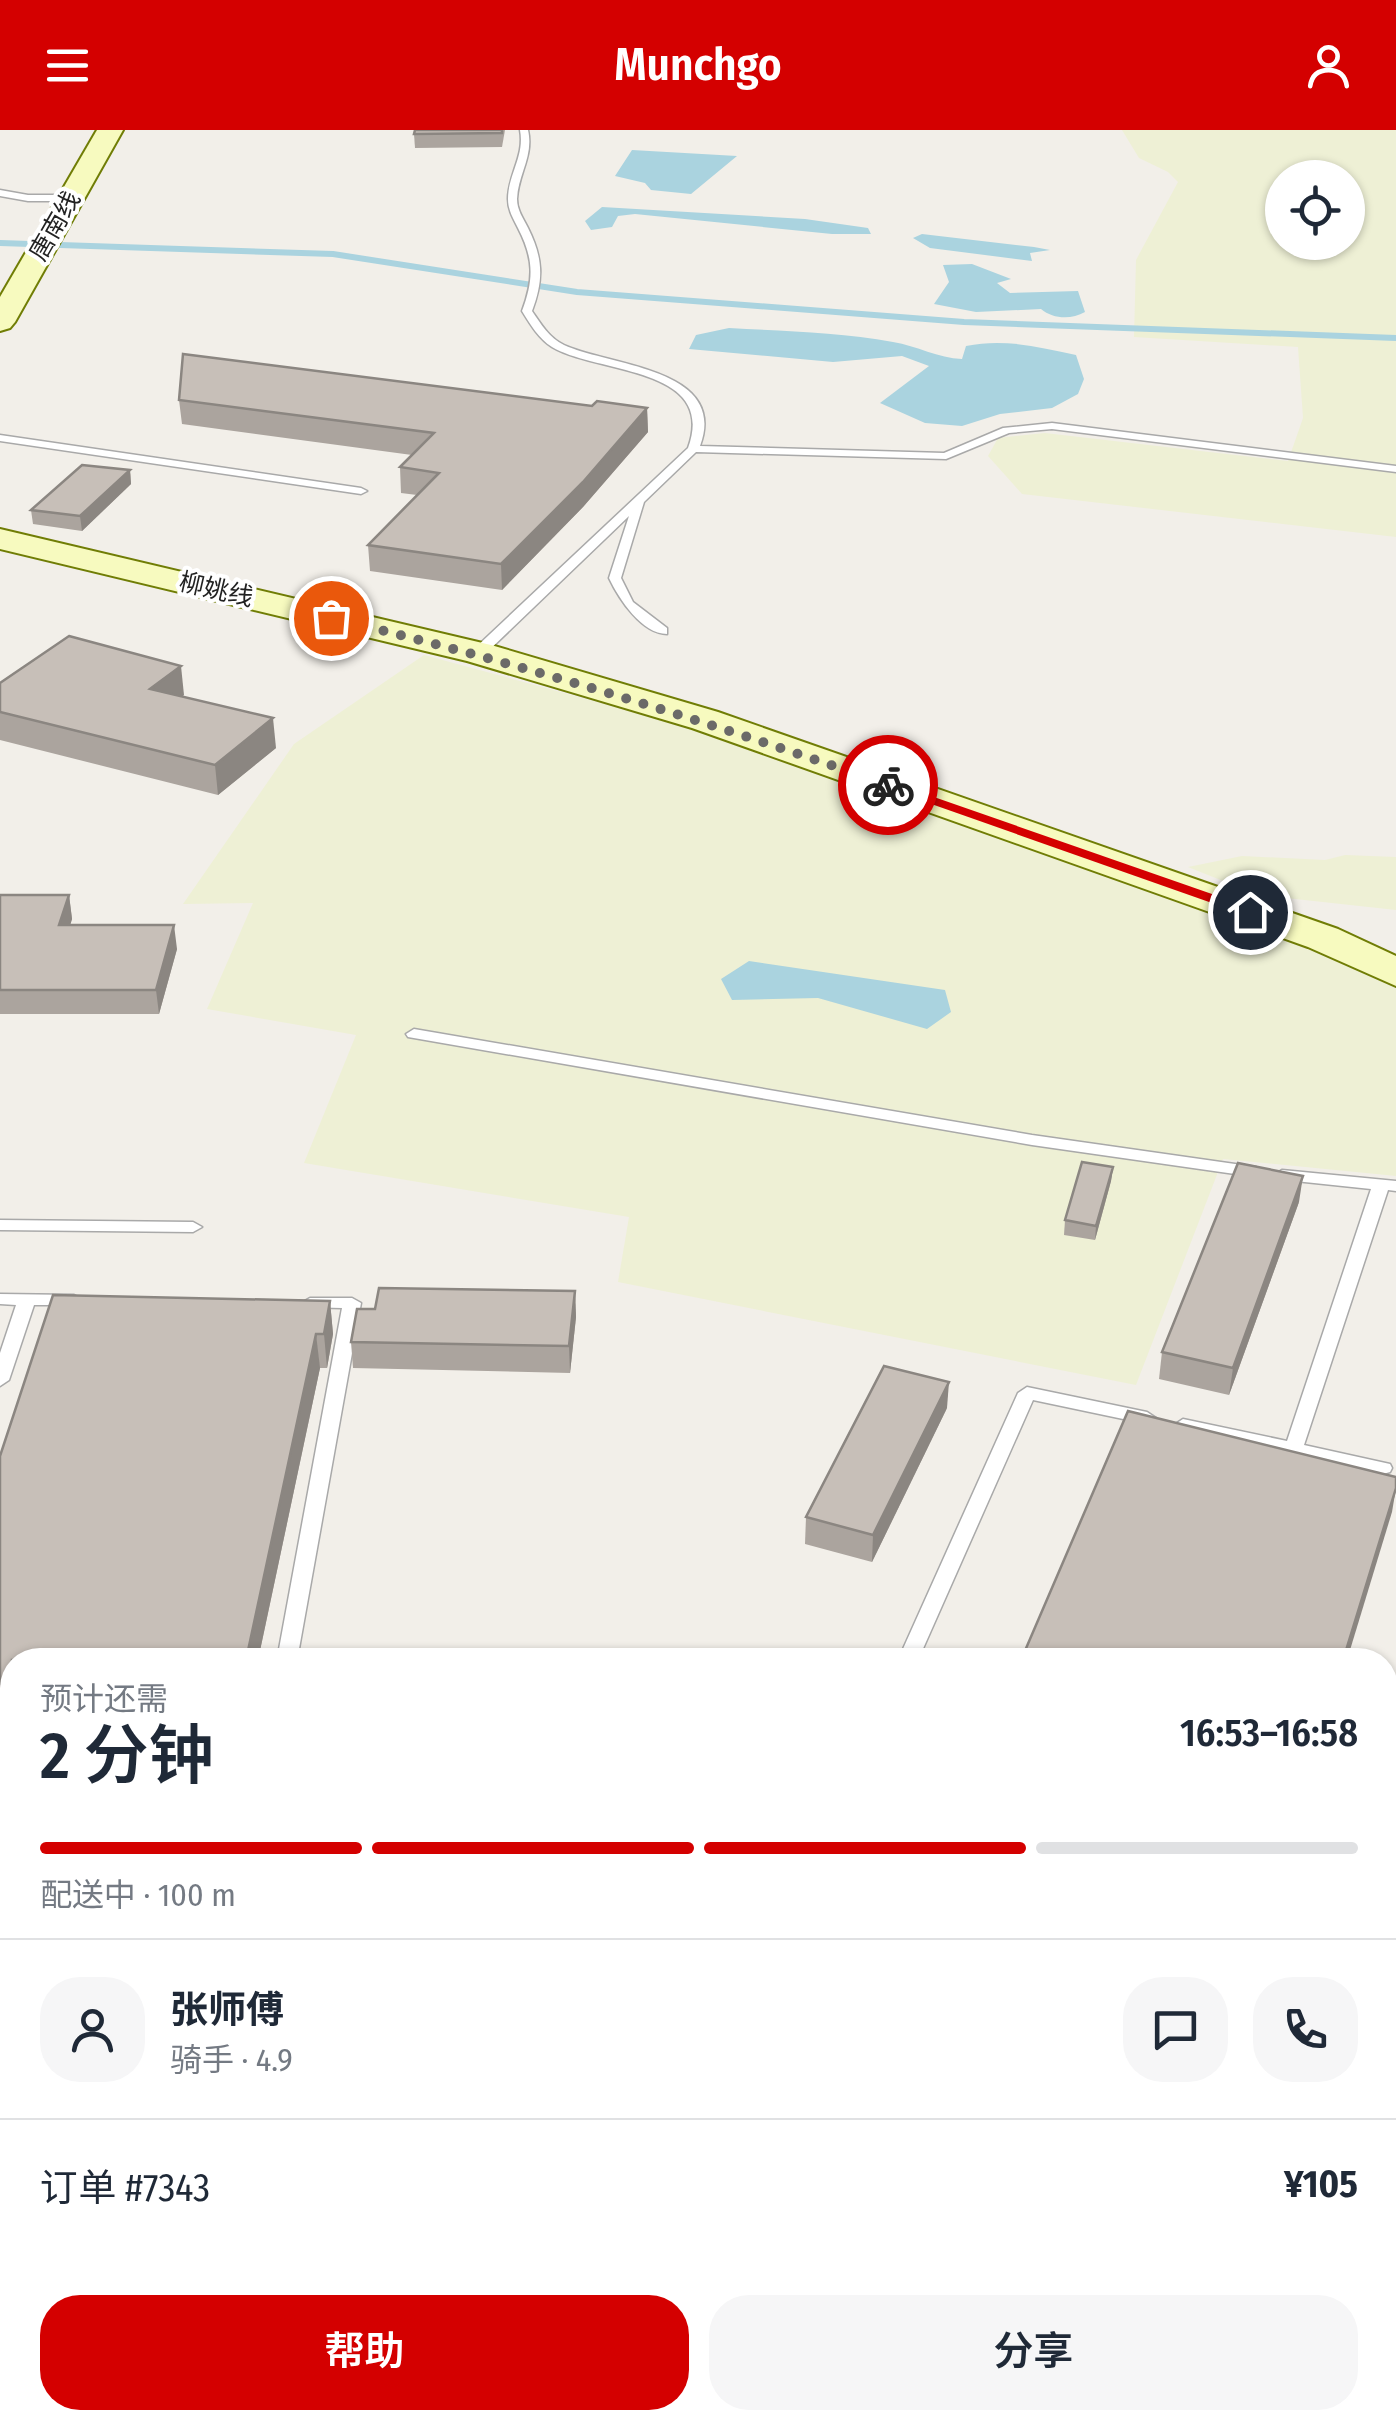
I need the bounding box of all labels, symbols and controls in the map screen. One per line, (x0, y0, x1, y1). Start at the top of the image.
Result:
icon: menu (40, 38, 95, 93)
text: Munchgo (614, 38, 782, 92)
icon: person (1301, 38, 1356, 93)
map controls (1265, 160, 1365, 260)
button: locate (1265, 160, 1365, 260)
street label: 唐南线 (23, 186, 87, 266)
street label: 柳姚线 (176, 567, 256, 613)
pin (289, 576, 374, 661)
icon: bag (304, 591, 359, 646)
courier (838, 735, 938, 835)
icon: bike (861, 758, 916, 813)
pin (1208, 870, 1293, 955)
icon: home (1223, 885, 1278, 940)
text: 预计还需 (40, 1680, 168, 1718)
text: 16:53–16:58 (1180, 1710, 1358, 1756)
text: 2 分钟 (40, 1717, 214, 1795)
text: 配送中 · 100 m (40, 1876, 236, 1914)
button: person (40, 1977, 145, 2082)
button: chat (1123, 1977, 1228, 2082)
button: phone (1253, 1977, 1358, 2082)
text: 张师傅 (170, 1987, 284, 2033)
text: 骑手 · 4.9 (170, 2041, 293, 2079)
text: ¥105 (1284, 2161, 1358, 2207)
text: 订单 #7343 (40, 2165, 210, 2211)
button: 帮助 (40, 2295, 689, 2410)
button: 分享 (709, 2295, 1358, 2410)

